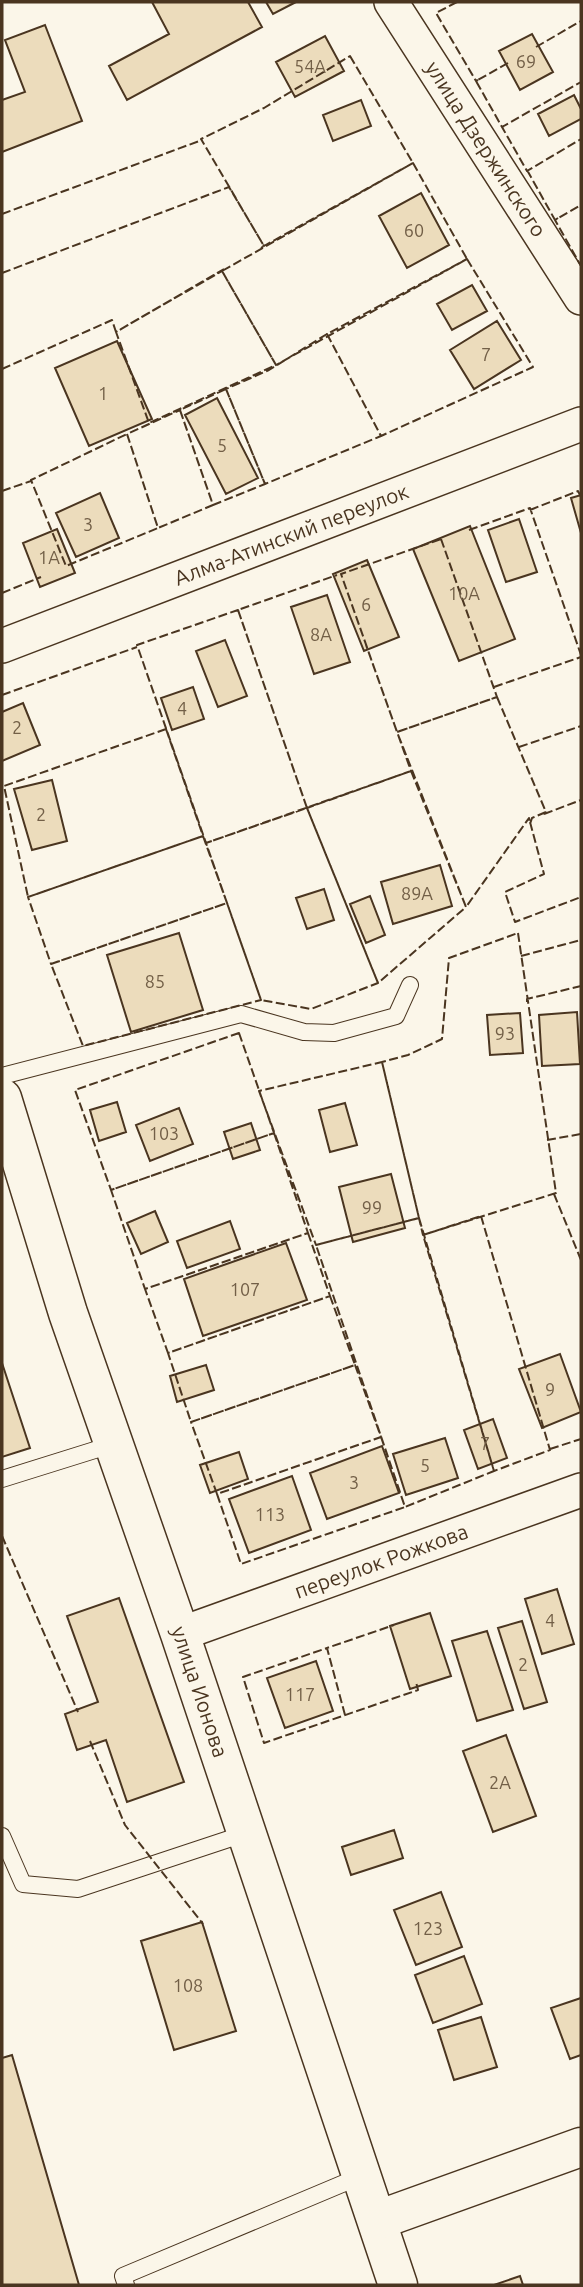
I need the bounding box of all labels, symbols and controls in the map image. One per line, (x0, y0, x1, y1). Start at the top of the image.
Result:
house number: 69 (516, 51, 536, 71)
house number: 54А (294, 56, 326, 76)
street label: улица Дзержинского (421, 56, 552, 241)
house number: 60 (404, 220, 424, 240)
house number: 7 (481, 344, 491, 364)
house number: 1 (98, 383, 108, 403)
house number: 5 (217, 435, 227, 455)
street label: Алма-Атинский переулок (171, 478, 412, 590)
house number: 3 (83, 514, 93, 534)
house number: 1А (38, 547, 60, 567)
house number: 10А (448, 583, 480, 603)
house number: 6 (361, 594, 371, 614)
house number: 8А (310, 624, 332, 644)
house number: 4 (177, 698, 187, 718)
house number: 2 (12, 717, 22, 737)
house number: 2 (36, 804, 46, 824)
house number: 89А (401, 883, 433, 903)
house number: 85 (145, 971, 165, 991)
house number: 93 (495, 1023, 515, 1043)
house number: 103 (149, 1123, 179, 1143)
house number: 99 (362, 1197, 382, 1217)
house number: 107 (230, 1279, 260, 1299)
house number: 9 (545, 1379, 555, 1399)
house number: 7 (480, 1433, 490, 1453)
house number: 5 (420, 1455, 430, 1475)
house number: 3 (349, 1472, 359, 1492)
house number: 113 (255, 1504, 285, 1524)
street label: переулок Рожкова (291, 1519, 471, 1603)
house number: 4 (545, 1610, 555, 1630)
street label: улица Ионова (167, 1623, 233, 1760)
house number: 2 (518, 1654, 528, 1674)
house number: 117 (285, 1684, 315, 1704)
house number: 2А (489, 1772, 511, 1792)
house number: 123 (413, 1918, 443, 1938)
house number: 108 (173, 1975, 203, 1995)

